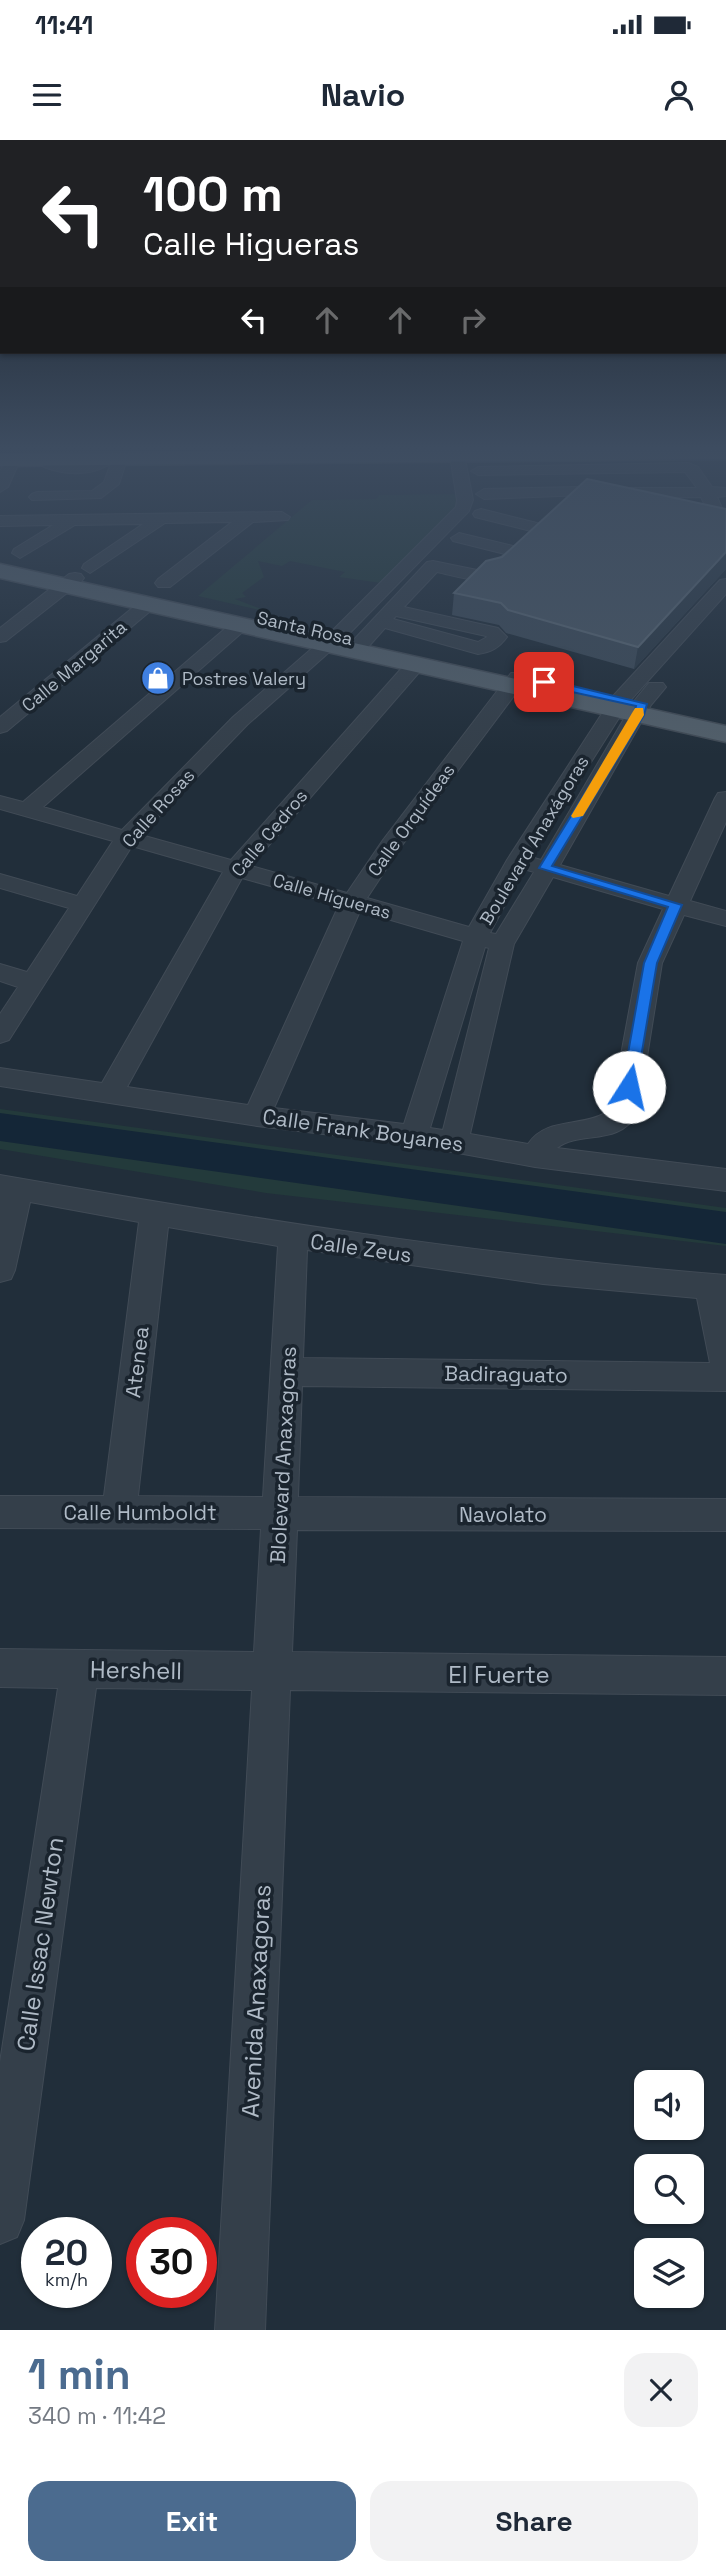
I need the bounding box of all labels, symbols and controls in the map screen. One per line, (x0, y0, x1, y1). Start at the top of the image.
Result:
text: 11:41 (35, 8, 94, 42)
text: Navio (321, 75, 405, 115)
icon: menu (28, 76, 66, 114)
icon: person (660, 76, 698, 114)
text: 100 m (143, 163, 283, 225)
icon: left (28, 168, 119, 259)
text: Calle Higueras (143, 224, 359, 264)
icon: left (235, 301, 273, 339)
icon: ahead (308, 301, 346, 339)
icon: ahead (381, 301, 419, 339)
icon: right (454, 301, 492, 339)
street label: Santa Rosa (255, 606, 355, 650)
street label: Calle Margarita (17, 615, 131, 717)
pin (514, 652, 574, 712)
shop icon: Postres Valery (139, 659, 177, 697)
icon: arrive (525, 663, 563, 701)
place label: Postres Valery (182, 667, 306, 690)
street label: Boulevard Anaxágoras (474, 751, 594, 929)
street label: Calle Orquídeas (362, 759, 460, 881)
street label: Calle Rosas (117, 764, 199, 852)
street label: Calle Cedros (226, 785, 312, 881)
street label: Calle Higueras (270, 868, 394, 924)
position arrow (592, 1050, 666, 1124)
street label: Calle Frank Boyanes (261, 1103, 465, 1157)
street label: Calle Zeus (309, 1228, 413, 1268)
street label: Atenea (119, 1325, 155, 1399)
street label: Blolevard Anaxagoras (264, 1346, 302, 1564)
street label: Badiraguato (444, 1359, 568, 1389)
street label: Calle Humboldt (63, 1499, 217, 1526)
street label: Navolato (459, 1501, 547, 1528)
street label: Hershell (90, 1654, 182, 1686)
street label: El Fuerte (448, 1659, 550, 1690)
street label: Calle Issac Newton (10, 1835, 70, 2053)
street label: Avenida Anaxagoras (234, 1884, 278, 2118)
map controls (634, 2070, 704, 2308)
button: sound (634, 2070, 704, 2140)
button: search (634, 2154, 704, 2224)
speed limit sign: 30 (126, 2217, 217, 2308)
text: 20 (45, 2231, 88, 2275)
button: layers (634, 2238, 704, 2308)
text: km/h (45, 2268, 88, 2291)
text: 1 min (28, 2348, 131, 2401)
button: close (624, 2353, 698, 2427)
text: 340 m · 11:42 (28, 2401, 166, 2431)
button: Exit (28, 2481, 356, 2561)
button: Share (370, 2481, 698, 2561)

